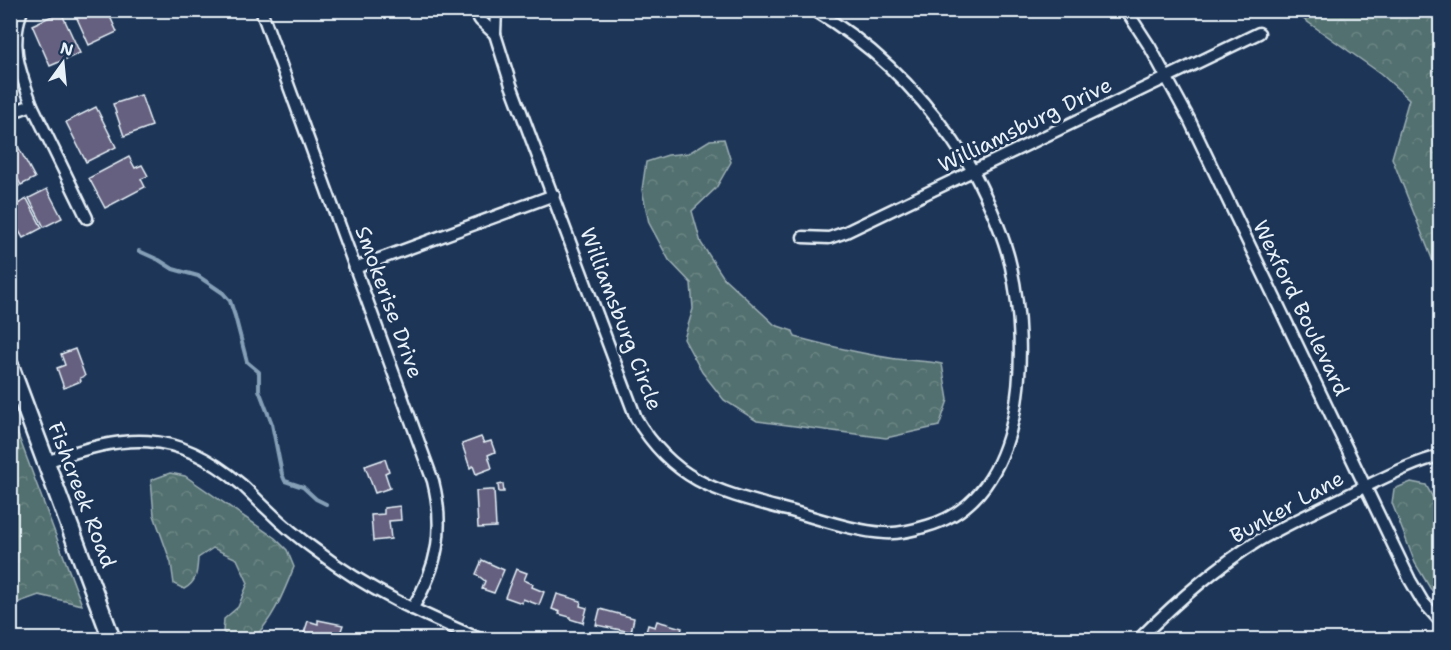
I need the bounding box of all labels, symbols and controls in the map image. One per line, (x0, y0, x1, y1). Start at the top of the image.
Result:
north arrow (33, 33, 93, 93)
text: N (58, 37, 76, 61)
street label: Williamsburg Drive (933, 71, 1117, 179)
street label: Wexford Boulevard (1246, 215, 1356, 401)
street label: Smokerise Drive (348, 222, 430, 382)
street label: Williamsburg Circle (573, 224, 669, 414)
street label: Fishcreek Road (41, 418, 123, 572)
street label: Bunker Lane (1225, 464, 1349, 550)

